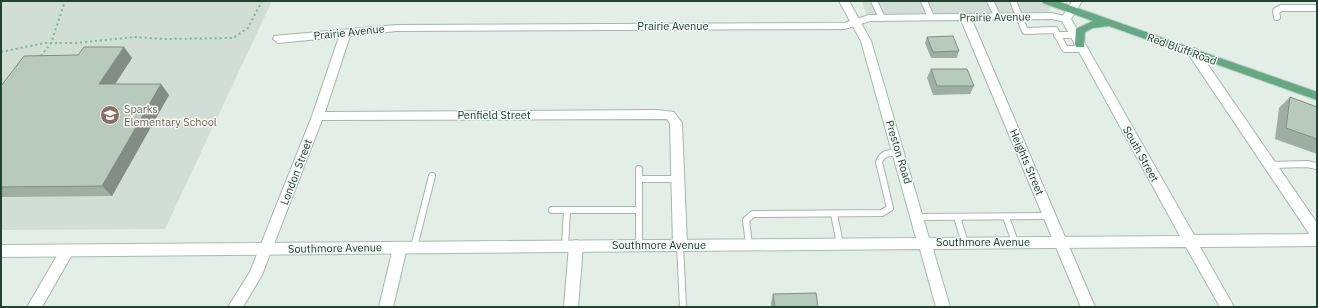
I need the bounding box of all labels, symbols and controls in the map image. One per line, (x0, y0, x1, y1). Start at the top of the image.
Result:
street label: Prairie Avenue (959, 9, 1031, 25)
street label: Prairie Avenue (637, 19, 709, 33)
street label: Prairie Avenue (313, 21, 385, 43)
street label: Red Bluff Road (1145, 30, 1219, 68)
place label: Sparks Elementary School (124, 102, 217, 129)
school or university icon: Sparks Elementary School (99, 104, 121, 126)
street label: Penfield Street (457, 108, 531, 122)
street label: Preston Road (883, 118, 915, 186)
street label: South Street (1120, 124, 1162, 184)
street label: Heights Street (1007, 127, 1047, 197)
street label: London Street (277, 137, 315, 207)
street label: Southmore Avenue (936, 235, 1030, 249)
street label: Southmore Avenue (612, 238, 706, 252)
street label: Southmore Avenue (288, 240, 382, 256)

